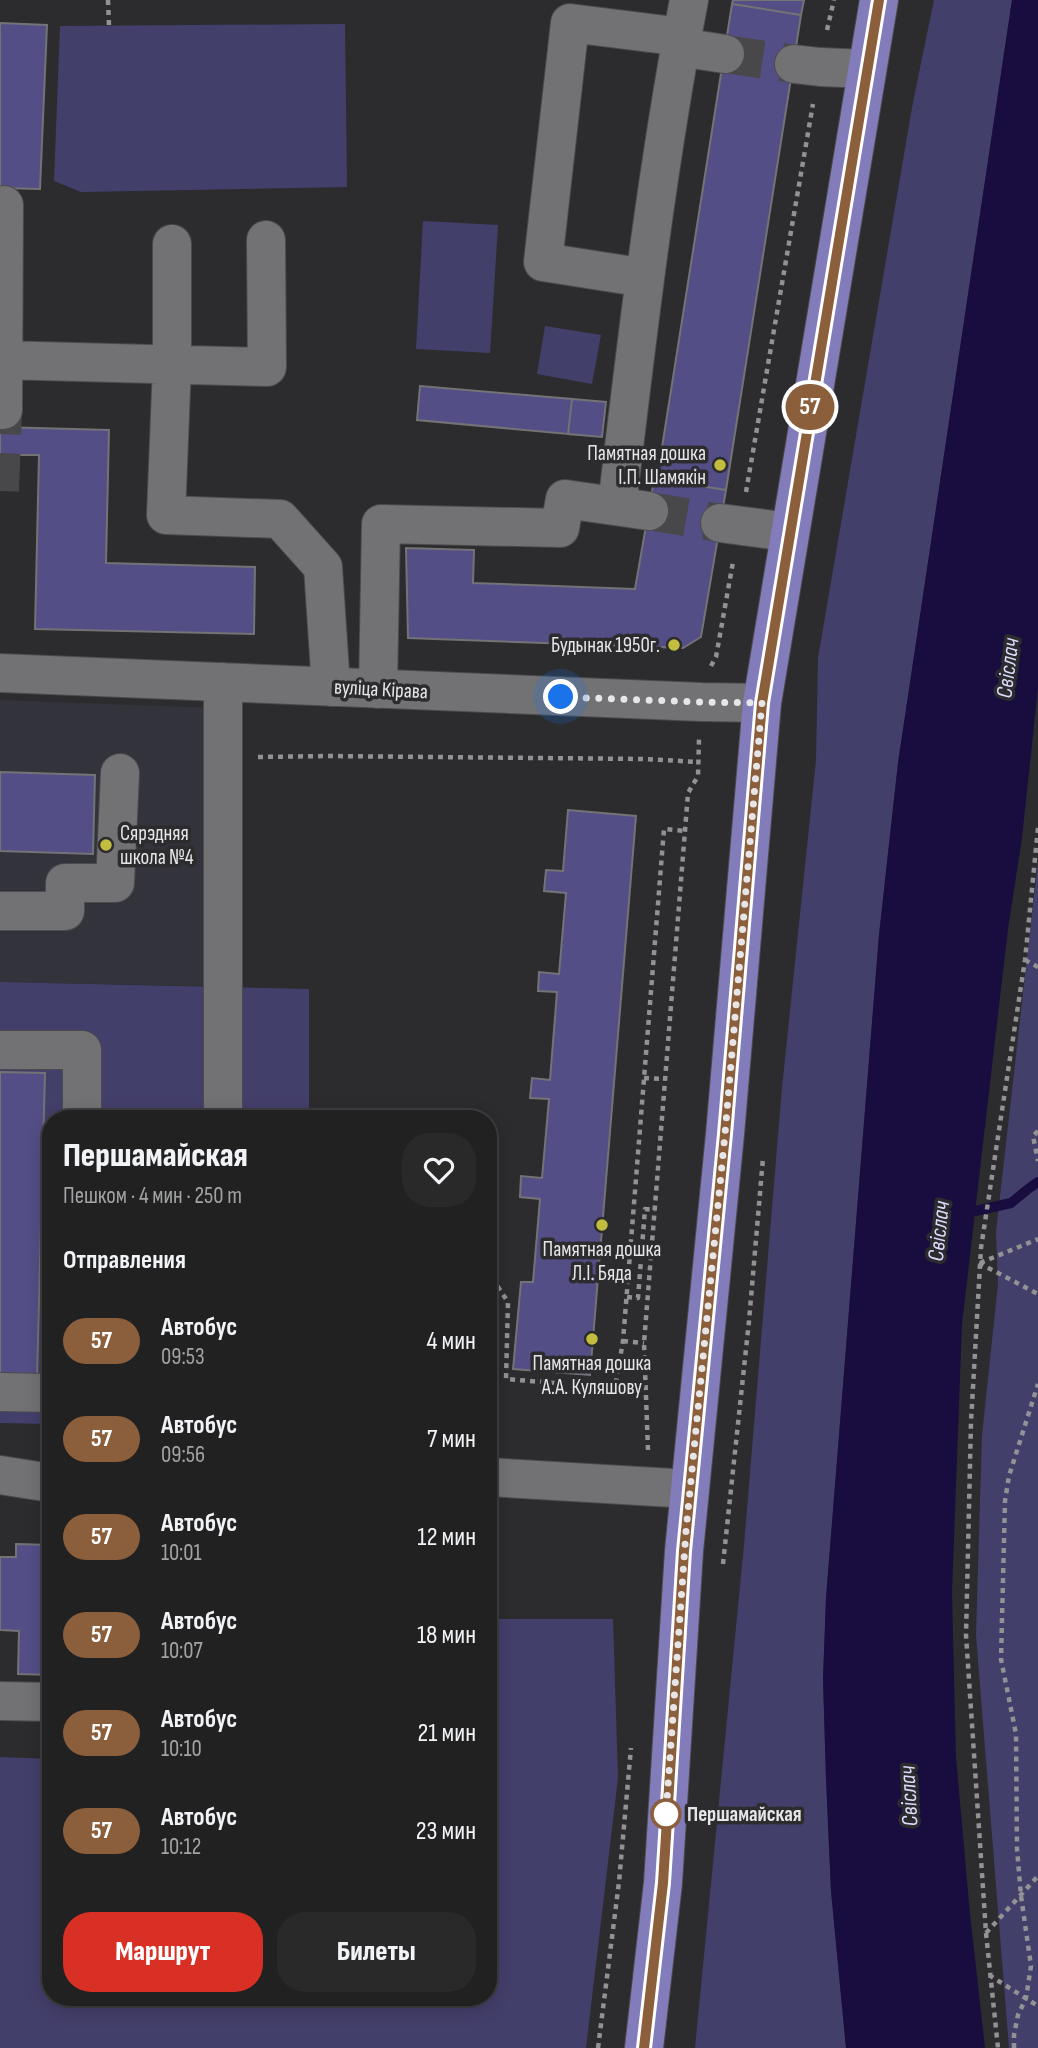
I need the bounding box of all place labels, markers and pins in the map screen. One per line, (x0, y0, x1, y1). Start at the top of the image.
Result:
place label: Памятная дошка І.П. Шамякін (587, 441, 706, 490)
marker: Памятная дошка І.П. Шамякін (712, 457, 728, 473)
place label: Будынак 1950г. (551, 633, 660, 658)
marker: Будынак 1950г. (666, 637, 682, 653)
place label: Сярэдняя школа №4 (120, 821, 194, 870)
marker: Сярэдняя школа №4 (98, 837, 114, 853)
marker: Памятная дошка Л.І. Бяда (594, 1217, 610, 1233)
place label: Памятная дошка Л.І. Бяда (543, 1237, 661, 1286)
marker: Памятная дошка А.А. Куляшову (584, 1331, 600, 1347)
place label: Памятная дошка А.А. Куляшову (533, 1351, 651, 1400)
marker: Першамайская (651, 1799, 681, 1829)
place label: Першамайская (687, 1802, 802, 1827)

